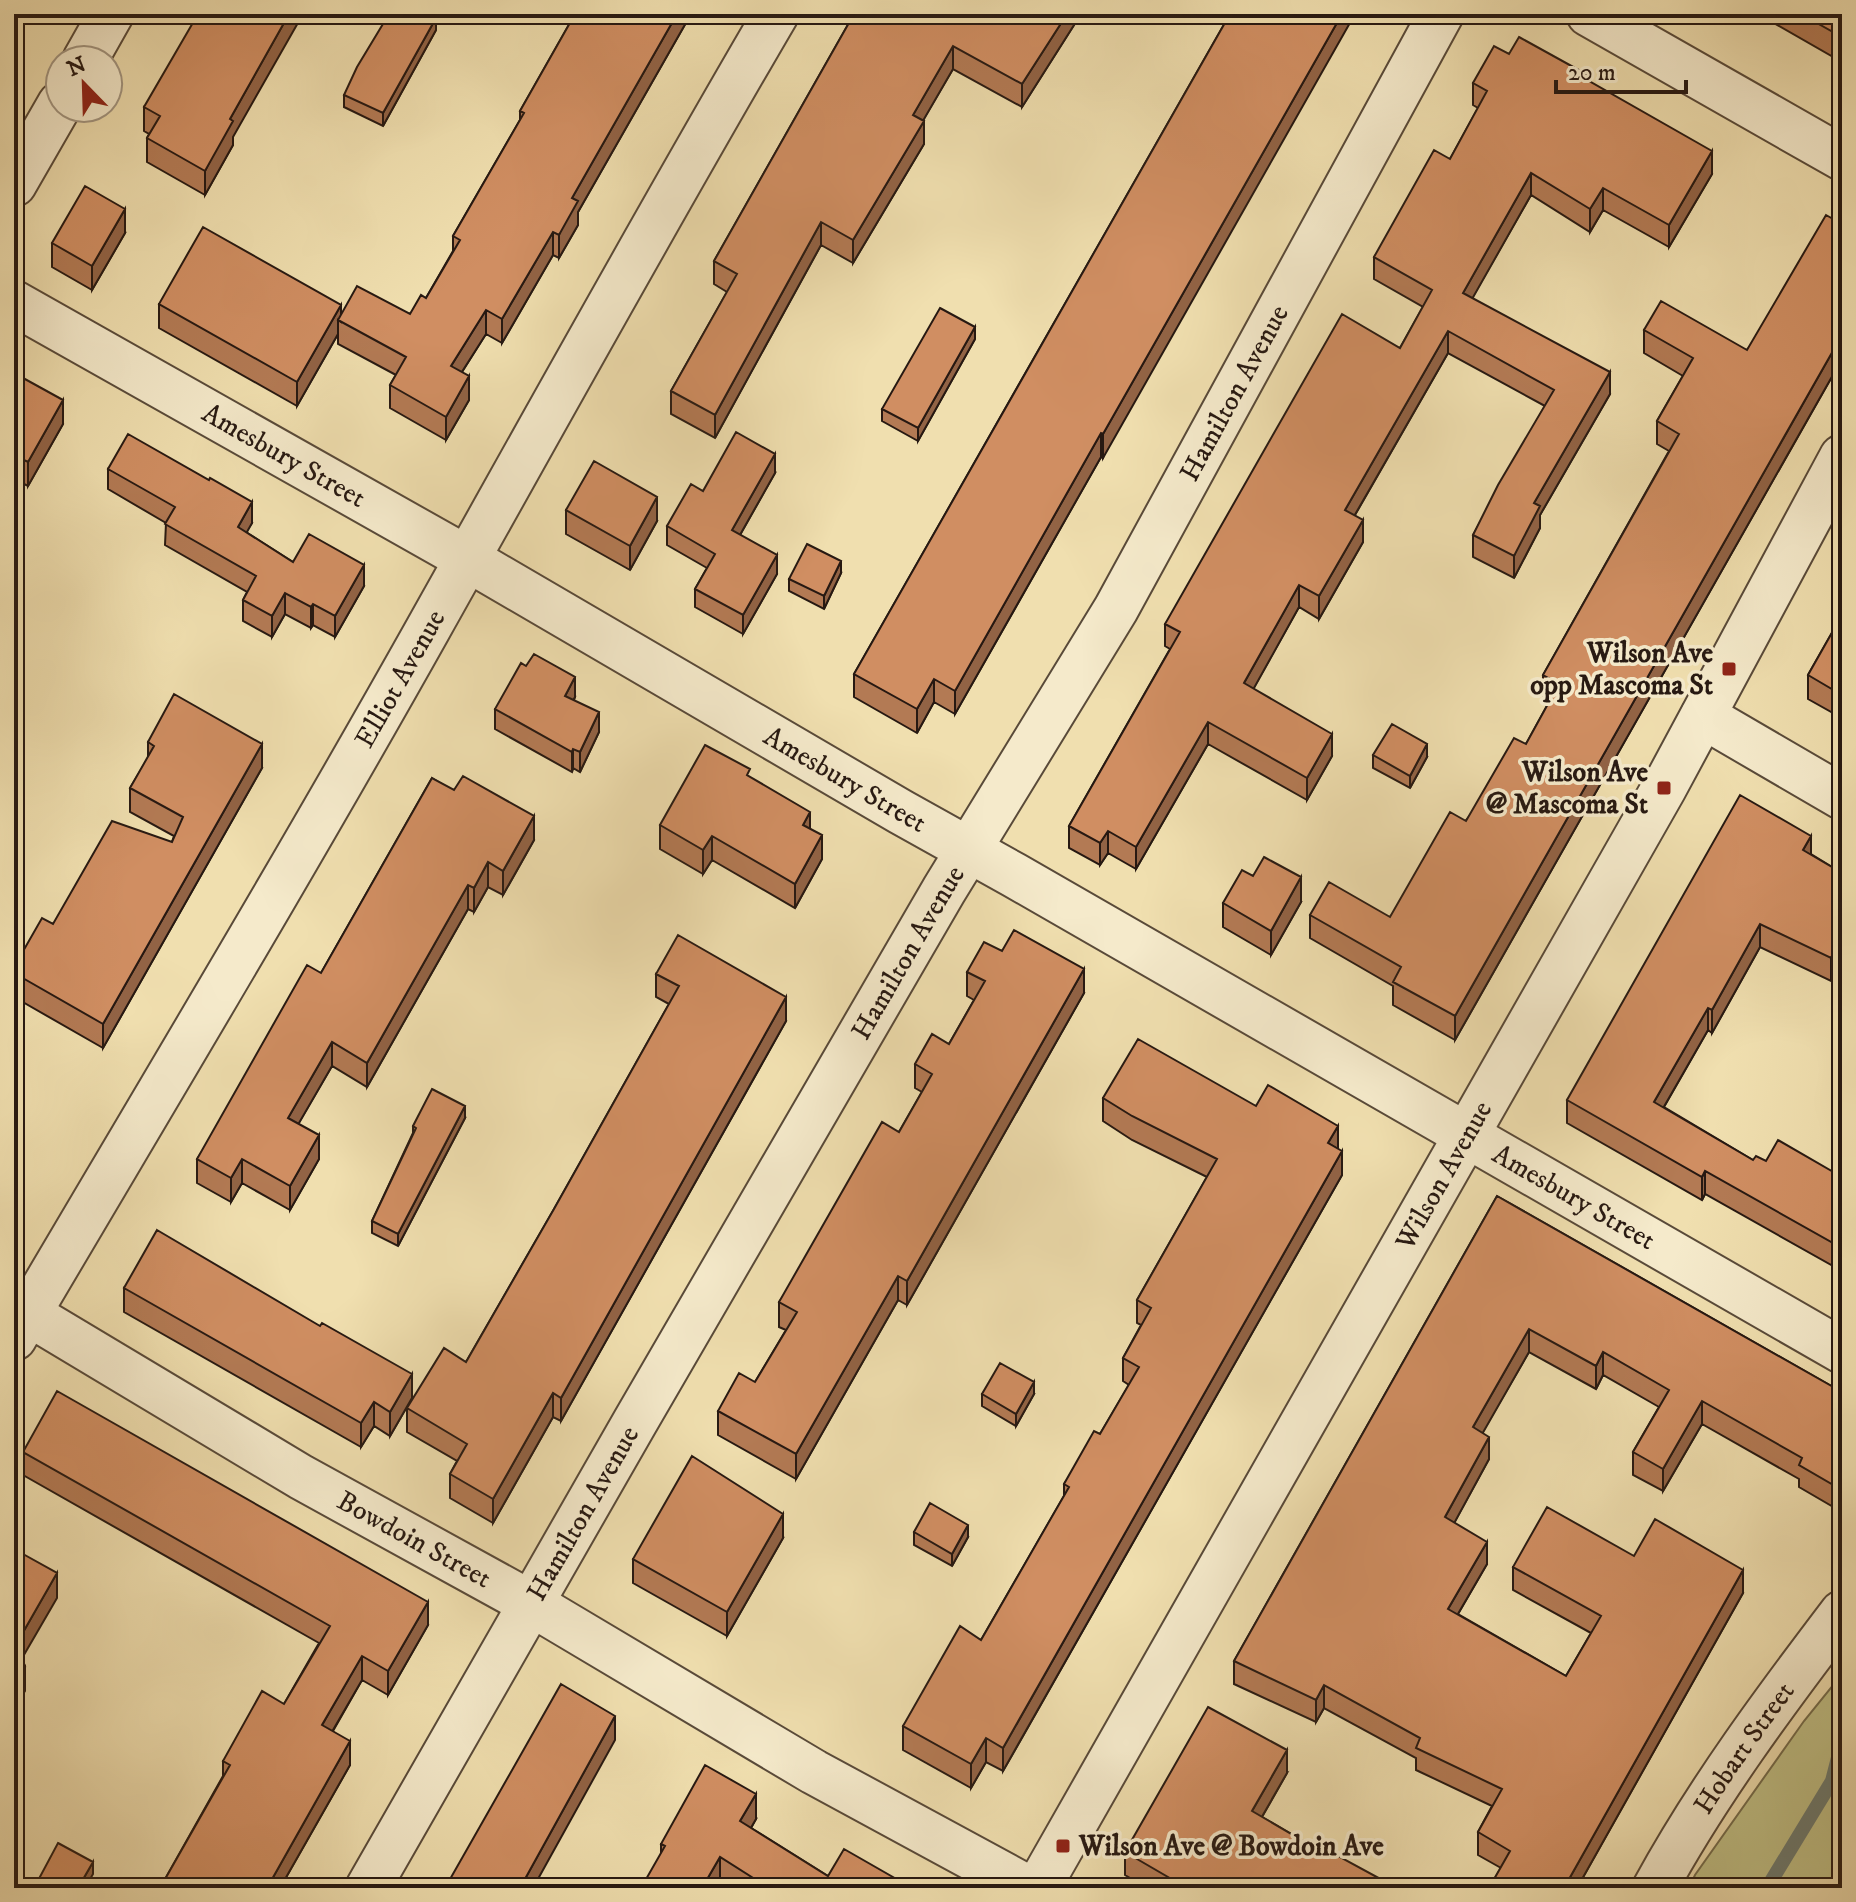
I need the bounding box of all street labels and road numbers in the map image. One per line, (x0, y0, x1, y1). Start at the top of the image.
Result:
street label: Hamilton Avenue (1172, 298, 1296, 487)
street label: Amesbury Street (196, 395, 372, 515)
street label: Elliot Avenue (347, 603, 453, 754)
street label: Amesbury Street (758, 718, 933, 840)
street label: Hamilton Avenue (843, 859, 972, 1046)
street label: Wilson Avenue (1387, 1095, 1500, 1257)
street label: Amesbury Street (1486, 1136, 1662, 1258)
street label: Hamilton Avenue (519, 1419, 647, 1607)
street label: Bowdoin Street (331, 1483, 498, 1596)
street label: Hobart Street (1686, 1675, 1802, 1821)

